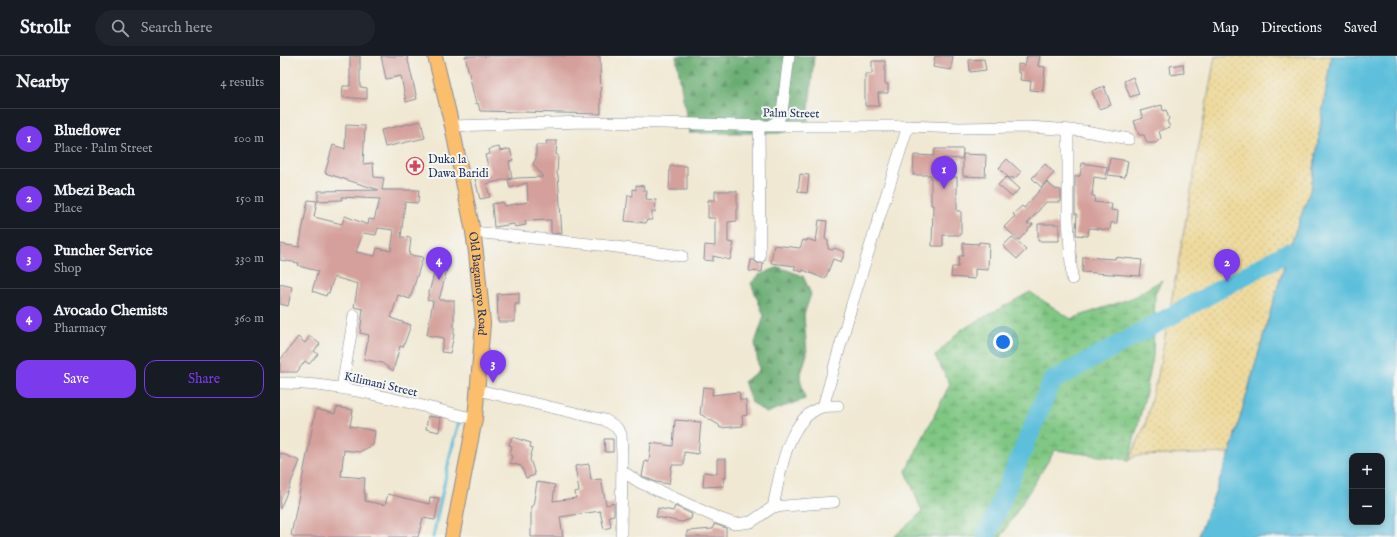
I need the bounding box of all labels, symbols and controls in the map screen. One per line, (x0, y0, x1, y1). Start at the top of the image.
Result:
search box (95, 10, 375, 46)
text: Strollr (20, 16, 71, 40)
icon: search (109, 17, 131, 39)
text: Search here (141, 18, 212, 37)
text: Map (1212, 19, 1239, 37)
text: Directions (1261, 19, 1322, 37)
text: Saved (1344, 19, 1377, 37)
text: Nearby (16, 72, 69, 93)
text: 4 results (220, 74, 264, 91)
street label: Palm Street (762, 106, 820, 121)
text: Blueflower (54, 121, 121, 140)
text: 1 (27, 130, 31, 147)
text: 100 m (234, 130, 264, 147)
text: Place · Palm Street (54, 140, 153, 157)
place label: Duka la Dawa Baridi (428, 152, 489, 181)
pharmacy icon: Duka la Dawa Baridi (405, 156, 425, 176)
pin: 1 (931, 156, 957, 189)
text: Mbezi Beach (54, 181, 135, 200)
text: 2 (26, 190, 32, 207)
text: 150 m (235, 190, 264, 207)
text: Place (54, 200, 82, 217)
street label: Old Bagamoyo Road (465, 231, 490, 337)
text: Puncher Service (54, 241, 153, 260)
pin: 4 (426, 247, 452, 280)
pin: 2 (1214, 249, 1240, 282)
text: 3 (27, 250, 31, 267)
text: 330 m (235, 250, 264, 267)
text: Shop (54, 260, 82, 277)
text: Avocado Chemists (54, 301, 168, 320)
text: 4 (26, 310, 32, 327)
text: 360 m (234, 310, 264, 327)
text: Pharmacy (54, 320, 106, 337)
your location (993, 332, 1013, 352)
pin: 3 (480, 350, 506, 383)
button: Save (16, 360, 136, 398)
button: Share (144, 360, 264, 398)
street label: Kilimani Street (343, 369, 419, 400)
map controls (1349, 453, 1385, 525)
button: + (1349, 453, 1385, 489)
button: − (1349, 489, 1385, 525)

